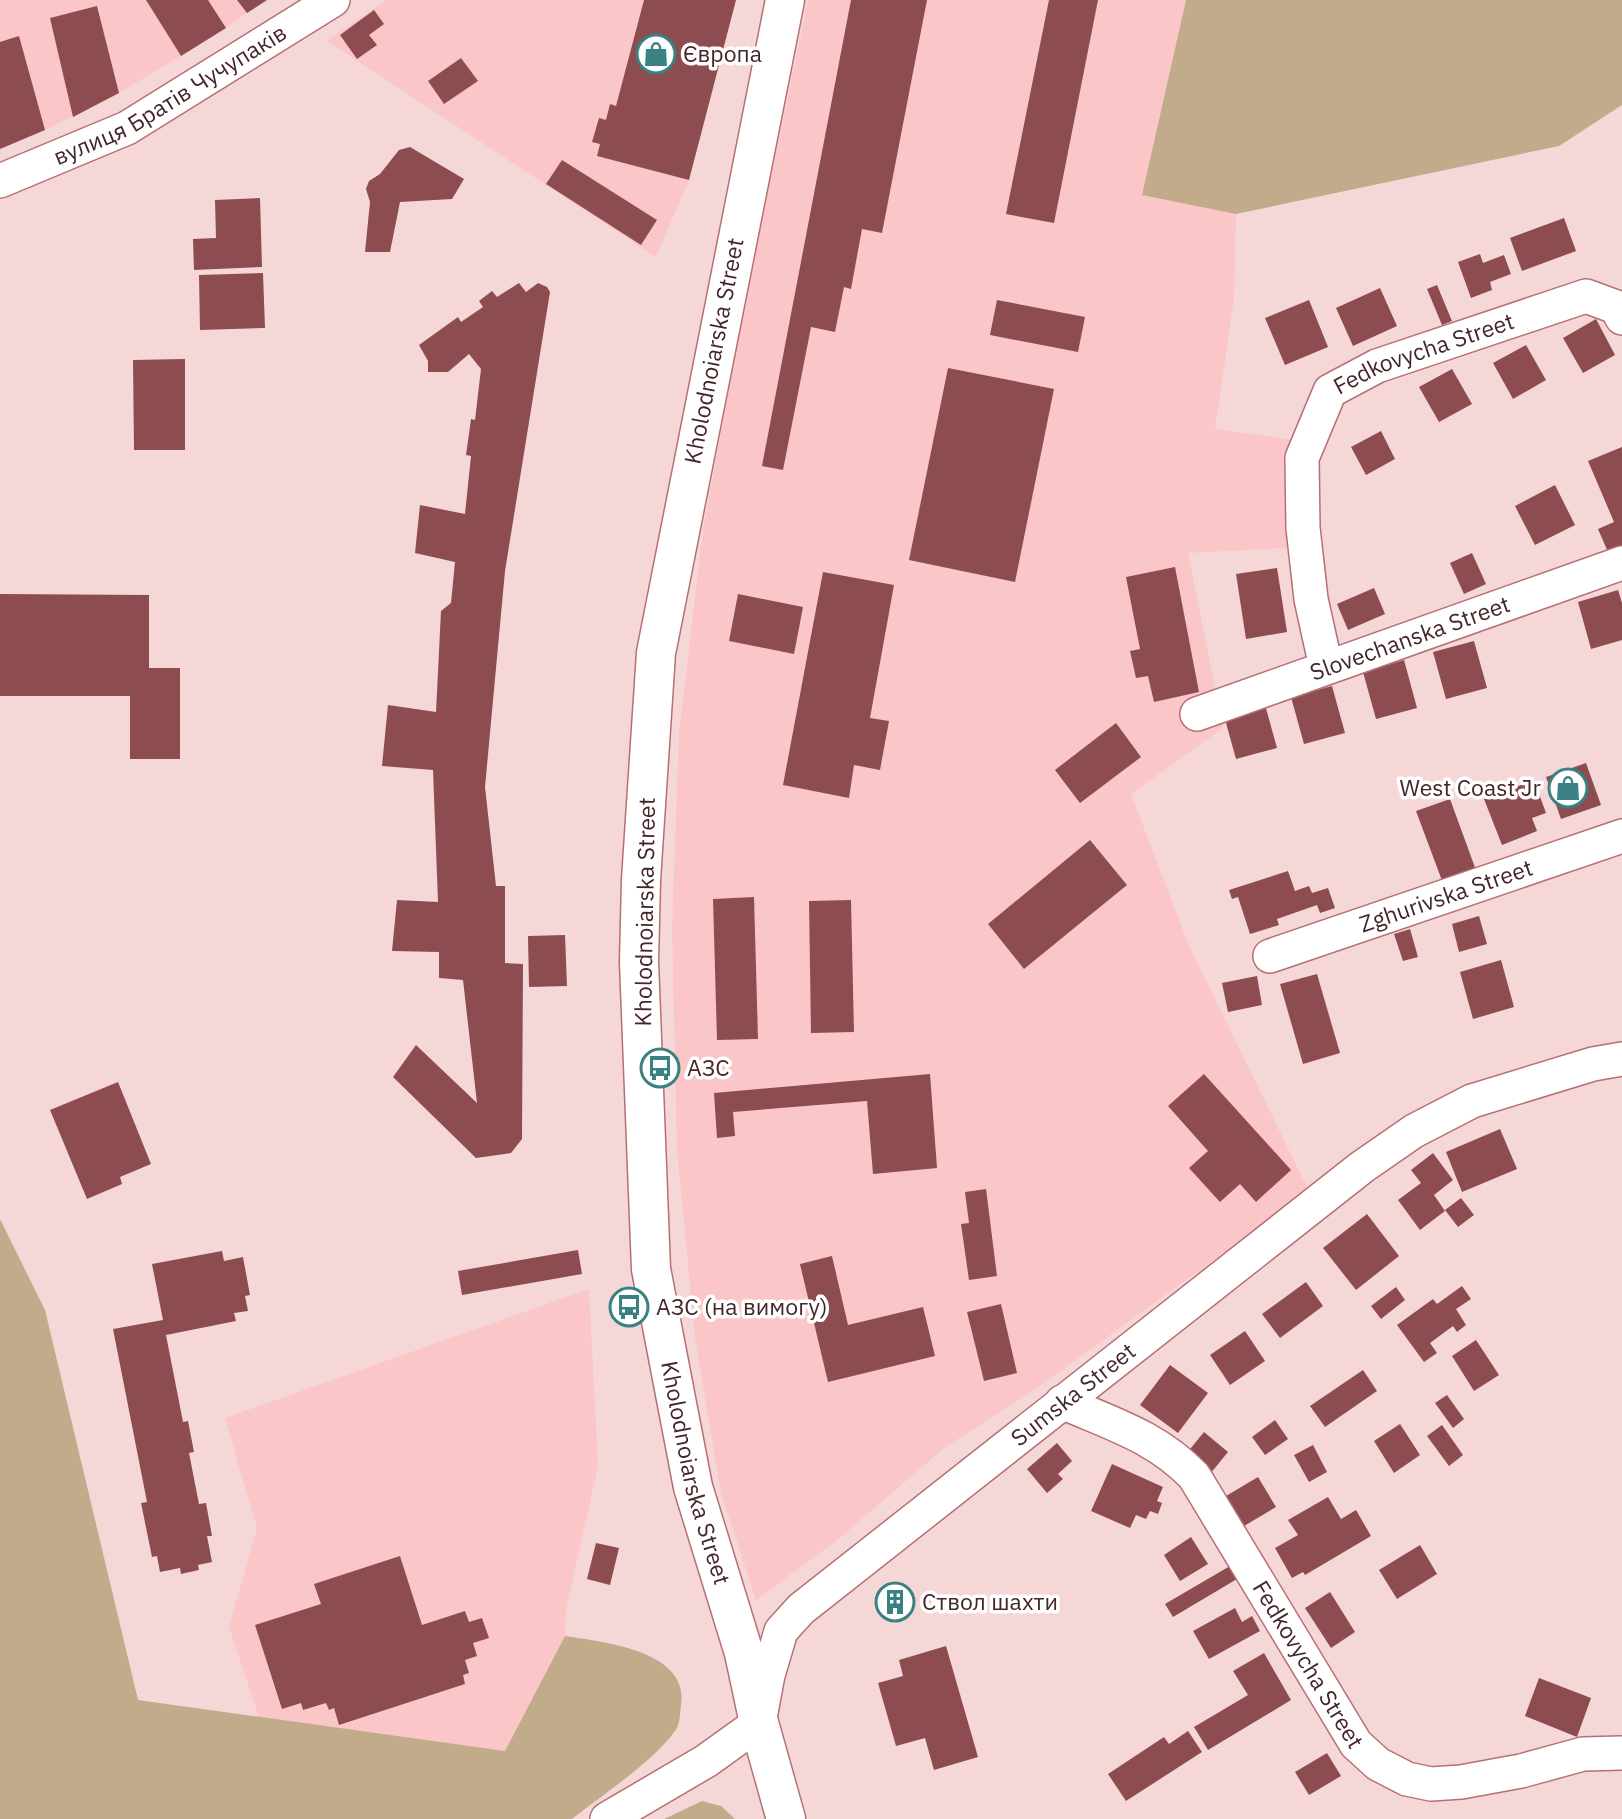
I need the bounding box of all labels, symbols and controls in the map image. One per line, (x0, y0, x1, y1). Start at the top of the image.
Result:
street label: вулиця Братів Чучупаків (49, 17, 292, 171)
shop icon: Європа (635, 33, 677, 75)
place label: Європа (683, 38, 762, 68)
street label: Kholodnoiarska Street (676, 235, 750, 466)
street label: Fedkovycha Street (1328, 305, 1518, 401)
street label: Slovechanska Street (1306, 588, 1514, 687)
shop icon: West Coast Jr (1547, 767, 1589, 809)
place label: West Coast Jr (1400, 772, 1542, 802)
street label: Kholodnoiarska Street (627, 797, 661, 1027)
street label: Zghurivska Street (1355, 852, 1536, 938)
bus stop icon: АЗС (639, 1047, 681, 1089)
place label: АЗС (687, 1052, 730, 1082)
bus stop icon: АЗС (на вимогу) (608, 1286, 650, 1328)
place label: АЗС (на вимогу) (656, 1291, 828, 1321)
street label: Sumska Street (1004, 1335, 1141, 1452)
street label: Kholodnoiarska Street (655, 1358, 738, 1588)
street label: Fedkovycha Street (1247, 1575, 1371, 1754)
building icon: Ствол шахти (874, 1581, 916, 1623)
place label: Ствол шахти (922, 1586, 1058, 1616)

